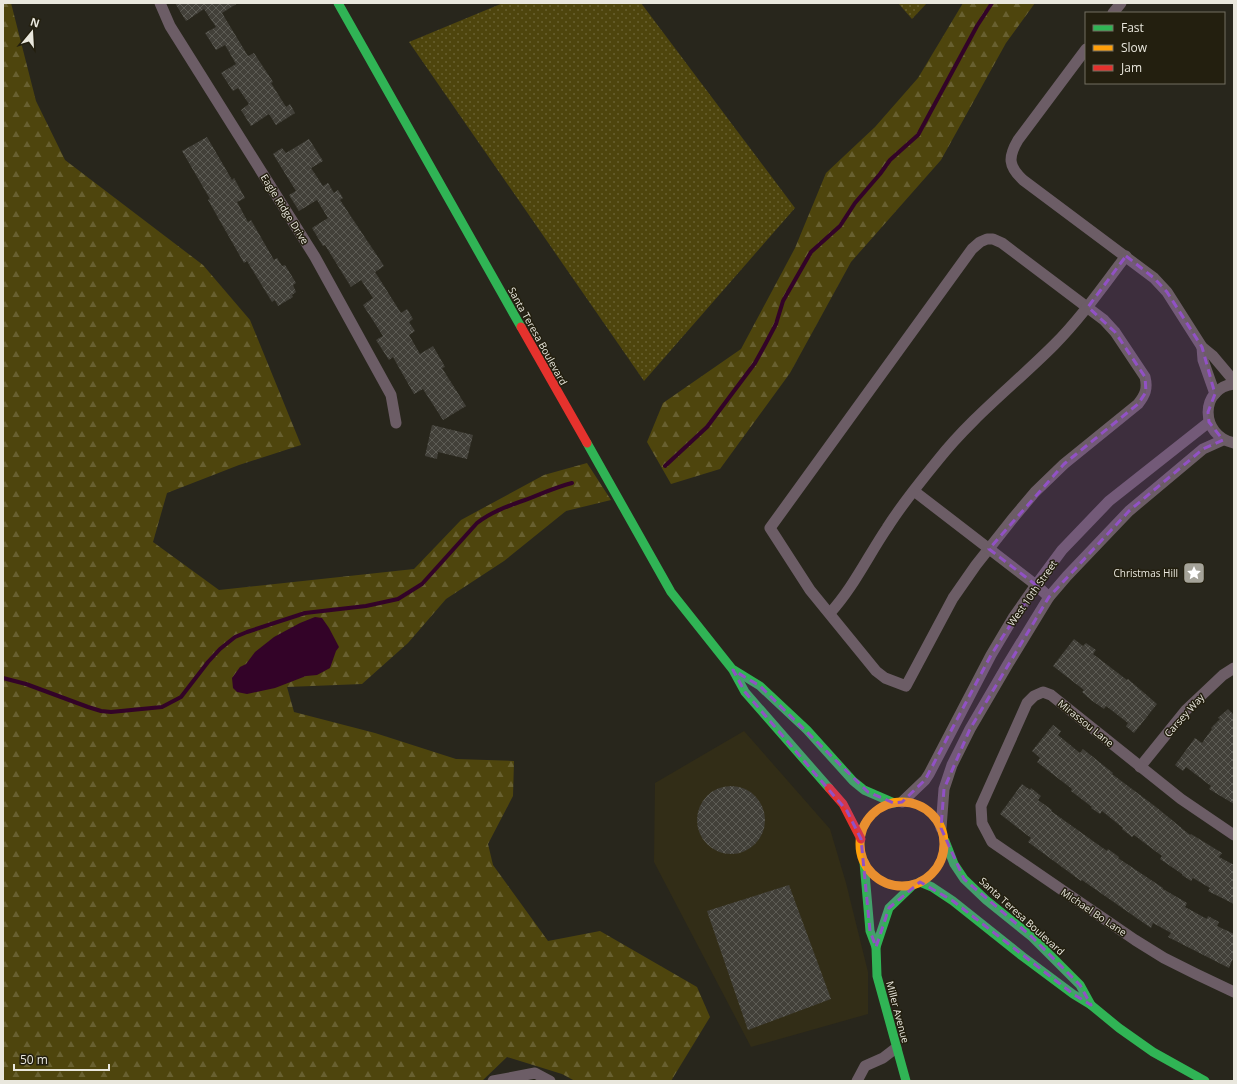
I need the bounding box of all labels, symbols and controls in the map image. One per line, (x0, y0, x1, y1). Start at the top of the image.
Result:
north arrow (12, 12, 52, 52)
legend (1085, 12, 1225, 84)
text: N (29, 13, 42, 31)
text: Fast (1121, 19, 1144, 36)
text: Slow (1121, 39, 1148, 56)
text: Jam (1120, 59, 1142, 76)
street label: Eagle Ridge Drive (258, 171, 312, 247)
street label: Santa Teresa Boulevard (505, 284, 571, 388)
street label: West 10th Street (1004, 557, 1060, 629)
place icon: Christmas Hill (1181, 560, 1207, 586)
place label: Christmas Hill (1114, 566, 1178, 580)
street label: Carsey Way (1161, 690, 1208, 740)
street label: Mirassou Lane (1055, 696, 1117, 750)
street label: Santa Teresa Boulevard (976, 874, 1068, 958)
street label: Michael Bo Lane (1058, 885, 1130, 939)
street label: Miller Avenue (883, 979, 913, 1045)
scale bar (14, 1046, 109, 1072)
text: 50 m (20, 1051, 48, 1068)

